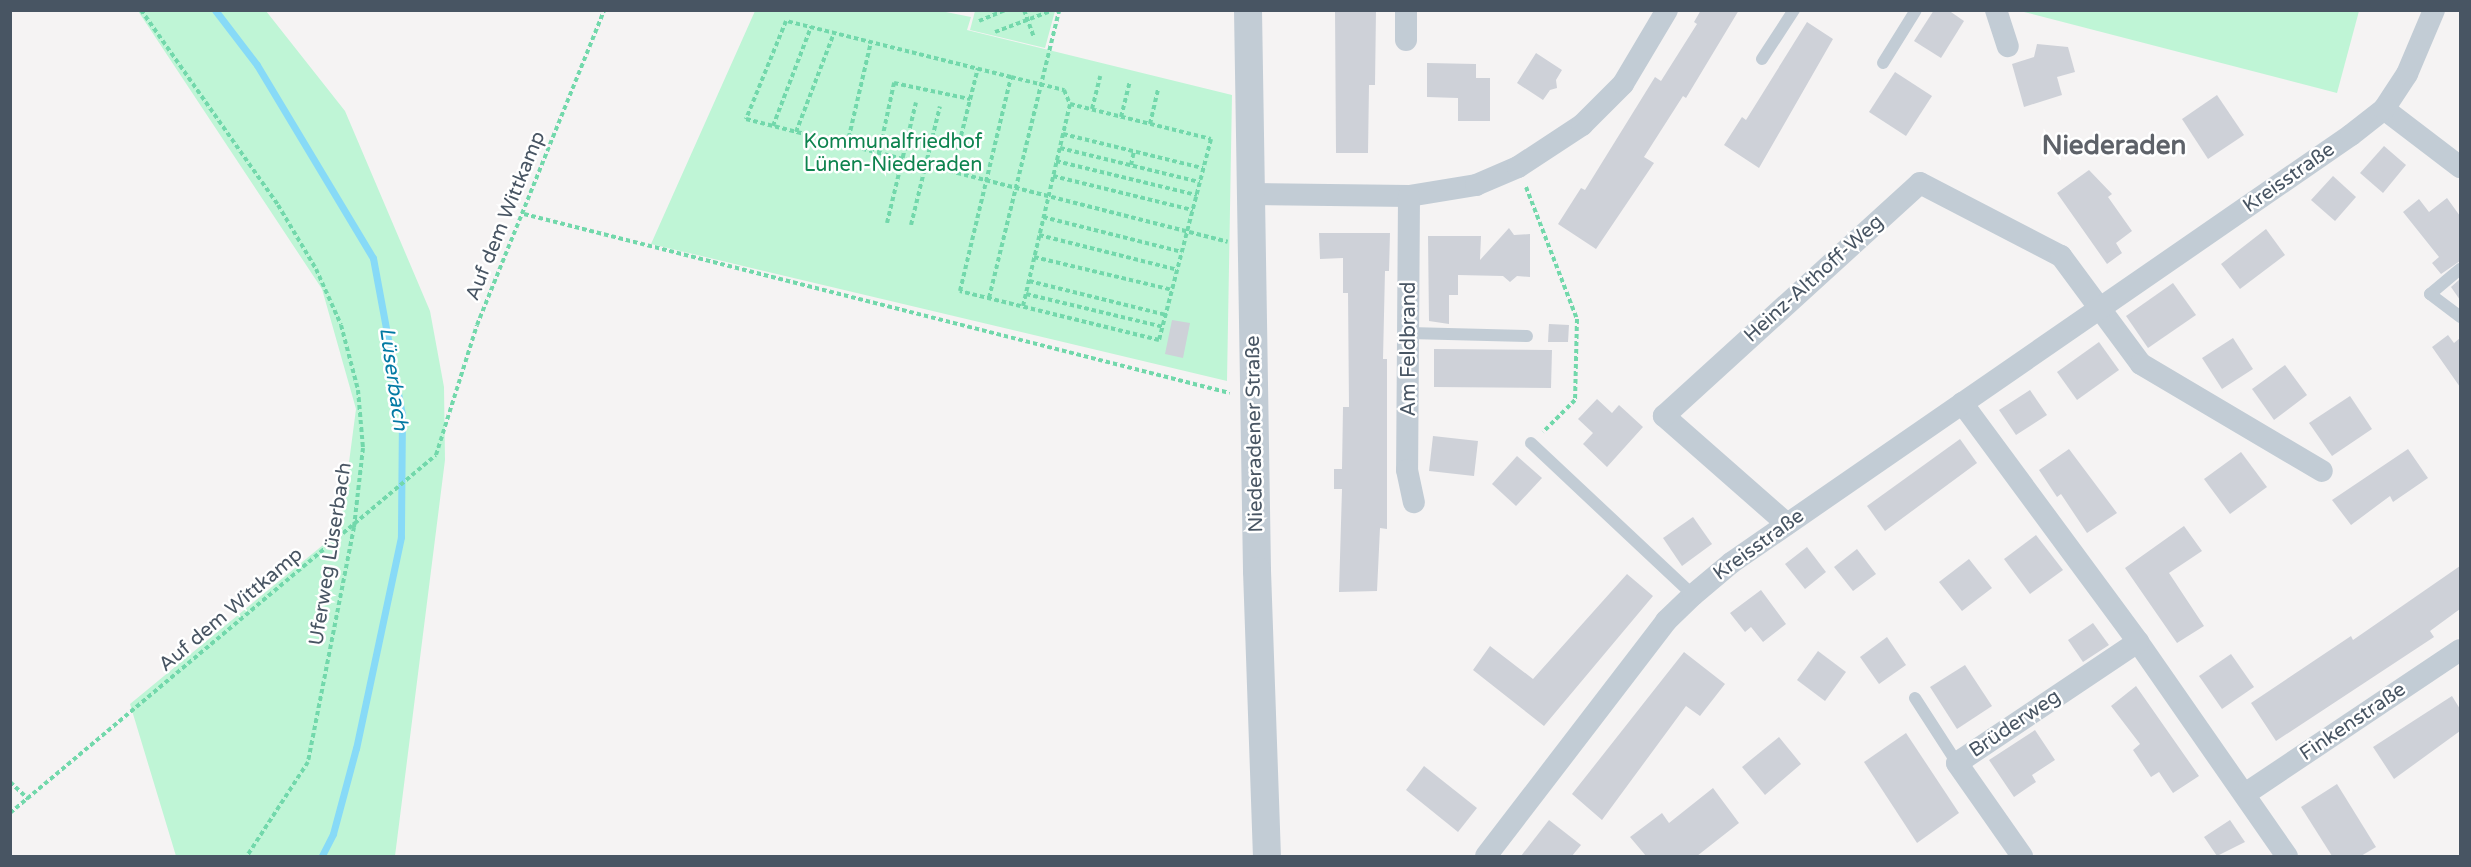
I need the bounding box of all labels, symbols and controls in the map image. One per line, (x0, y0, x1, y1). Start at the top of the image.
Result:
street label: Auf dem Wittkamp (461, 128, 551, 304)
district label: Niederaden (2042, 130, 2186, 162)
park label: Kommunalfriedhof Lünen-Niederaden (804, 131, 982, 178)
street label: Kreisstraße (2239, 138, 2339, 218)
street label: Heinz-Althoff-Weg (1739, 210, 1889, 348)
street label: Am Feldbrand (1397, 282, 1421, 416)
water label: Lüserbach (373, 326, 413, 432)
street label: Niederadener Straße (1241, 335, 1269, 533)
street label: Uferweg Lüserbach (305, 461, 357, 647)
street label: Kreisstraße (1709, 504, 1809, 586)
street label: Auf dem Wittkamp (154, 543, 308, 677)
street label: Finkenstraße (2295, 678, 2411, 766)
street label: Brüderweg (1965, 685, 2065, 763)

